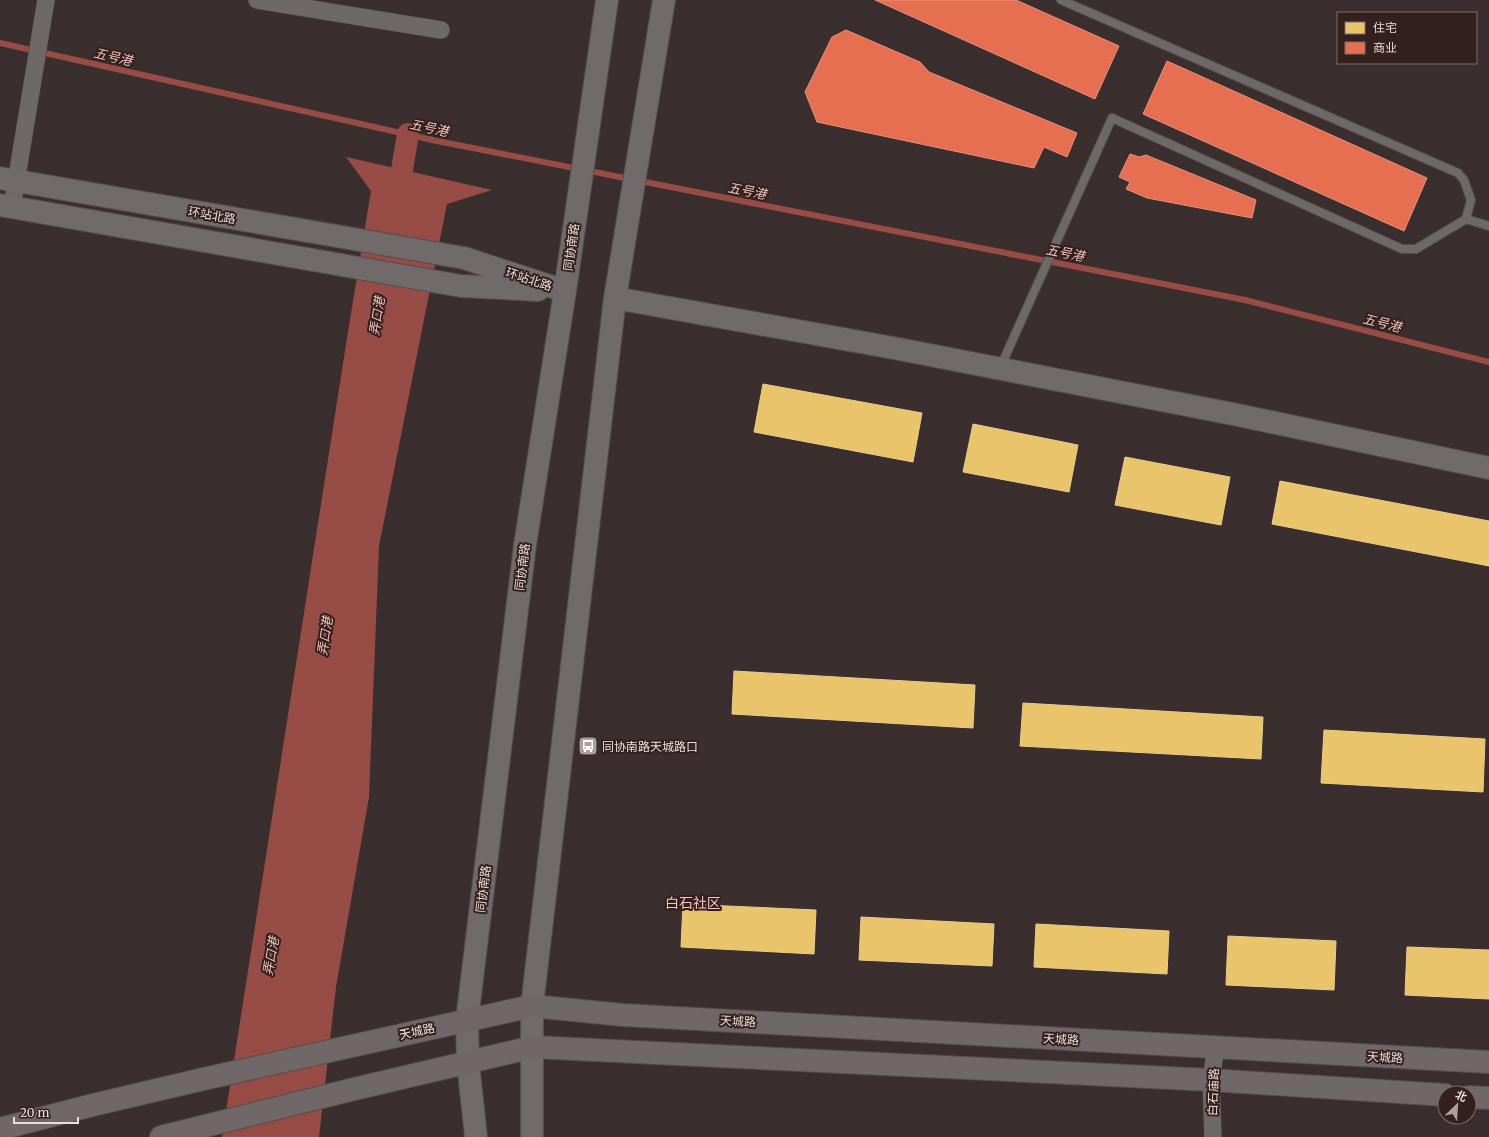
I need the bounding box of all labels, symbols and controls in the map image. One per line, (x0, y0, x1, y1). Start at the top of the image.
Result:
legend (1337, 12, 1477, 64)
text: 住宅 (1373, 20, 1397, 35)
text: 商业 (1373, 40, 1397, 55)
water label: 五号港 (92, 44, 136, 70)
water label: 五号港 (408, 116, 452, 141)
water label: 五号港 (726, 179, 770, 203)
street label: 环站北路 (187, 203, 237, 227)
street label: 同协南路 (560, 222, 582, 272)
water label: 五号港 (1044, 241, 1088, 265)
street label: 环站北路 (504, 264, 554, 294)
water label: 弄口港 (366, 293, 389, 337)
water label: 五号港 (1361, 310, 1405, 336)
street label: 同协南路 (512, 542, 532, 592)
water label: 弄口港 (314, 613, 337, 657)
bus stop icon: 同协南路天城路口 (577, 735, 599, 757)
place label: 同协南路天城路口 (602, 739, 698, 754)
street label: 同协南路 (473, 864, 493, 914)
district label: 白石社区 (665, 894, 721, 912)
water label: 弄口港 (259, 933, 283, 977)
street label: 天城路 (720, 1013, 756, 1029)
street label: 天城路 (398, 1020, 436, 1042)
street label: 天城路 (1043, 1031, 1079, 1047)
street label: 天城路 (1367, 1049, 1403, 1065)
street label: 白石庙路 (1205, 1068, 1221, 1116)
north arrow (1437, 1085, 1477, 1125)
text: 北 (1453, 1087, 1469, 1105)
scale bar (14, 1099, 78, 1125)
text: 20 m (20, 1105, 49, 1120)

